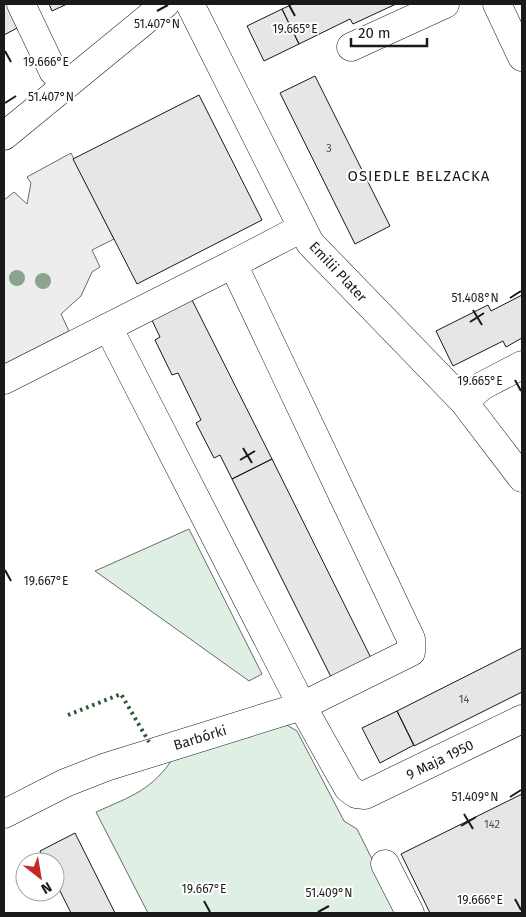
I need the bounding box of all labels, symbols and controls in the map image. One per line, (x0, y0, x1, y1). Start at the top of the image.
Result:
scale bar (351, 15, 427, 47)
text: 51.407°N (134, 17, 180, 31)
text: 19.665°E (272, 22, 318, 36)
text: 20 m (358, 24, 391, 42)
text: 19.666°E (23, 55, 69, 69)
text: 51.407°N (28, 90, 74, 104)
house number: 3 (326, 142, 332, 155)
district label: OSIEDLE BELZACKA (348, 167, 490, 185)
street label: Emilii Plater (306, 238, 371, 306)
text: 51.408°N (451, 291, 499, 305)
text: 19.665°E (457, 374, 503, 388)
text: 19.667°E (24, 574, 68, 588)
house number: 14 (459, 693, 469, 706)
street label: Barbórki (171, 722, 229, 754)
street label: 9 Maja 1950 (404, 736, 477, 784)
text: 51.409°N (452, 790, 498, 804)
house number: 142 (484, 818, 500, 831)
north arrow (15, 852, 65, 902)
text: N (38, 878, 55, 897)
text: 19.667°E (182, 882, 226, 896)
text: 51.409°N (306, 886, 352, 900)
text: 19.666°E (457, 893, 503, 907)

